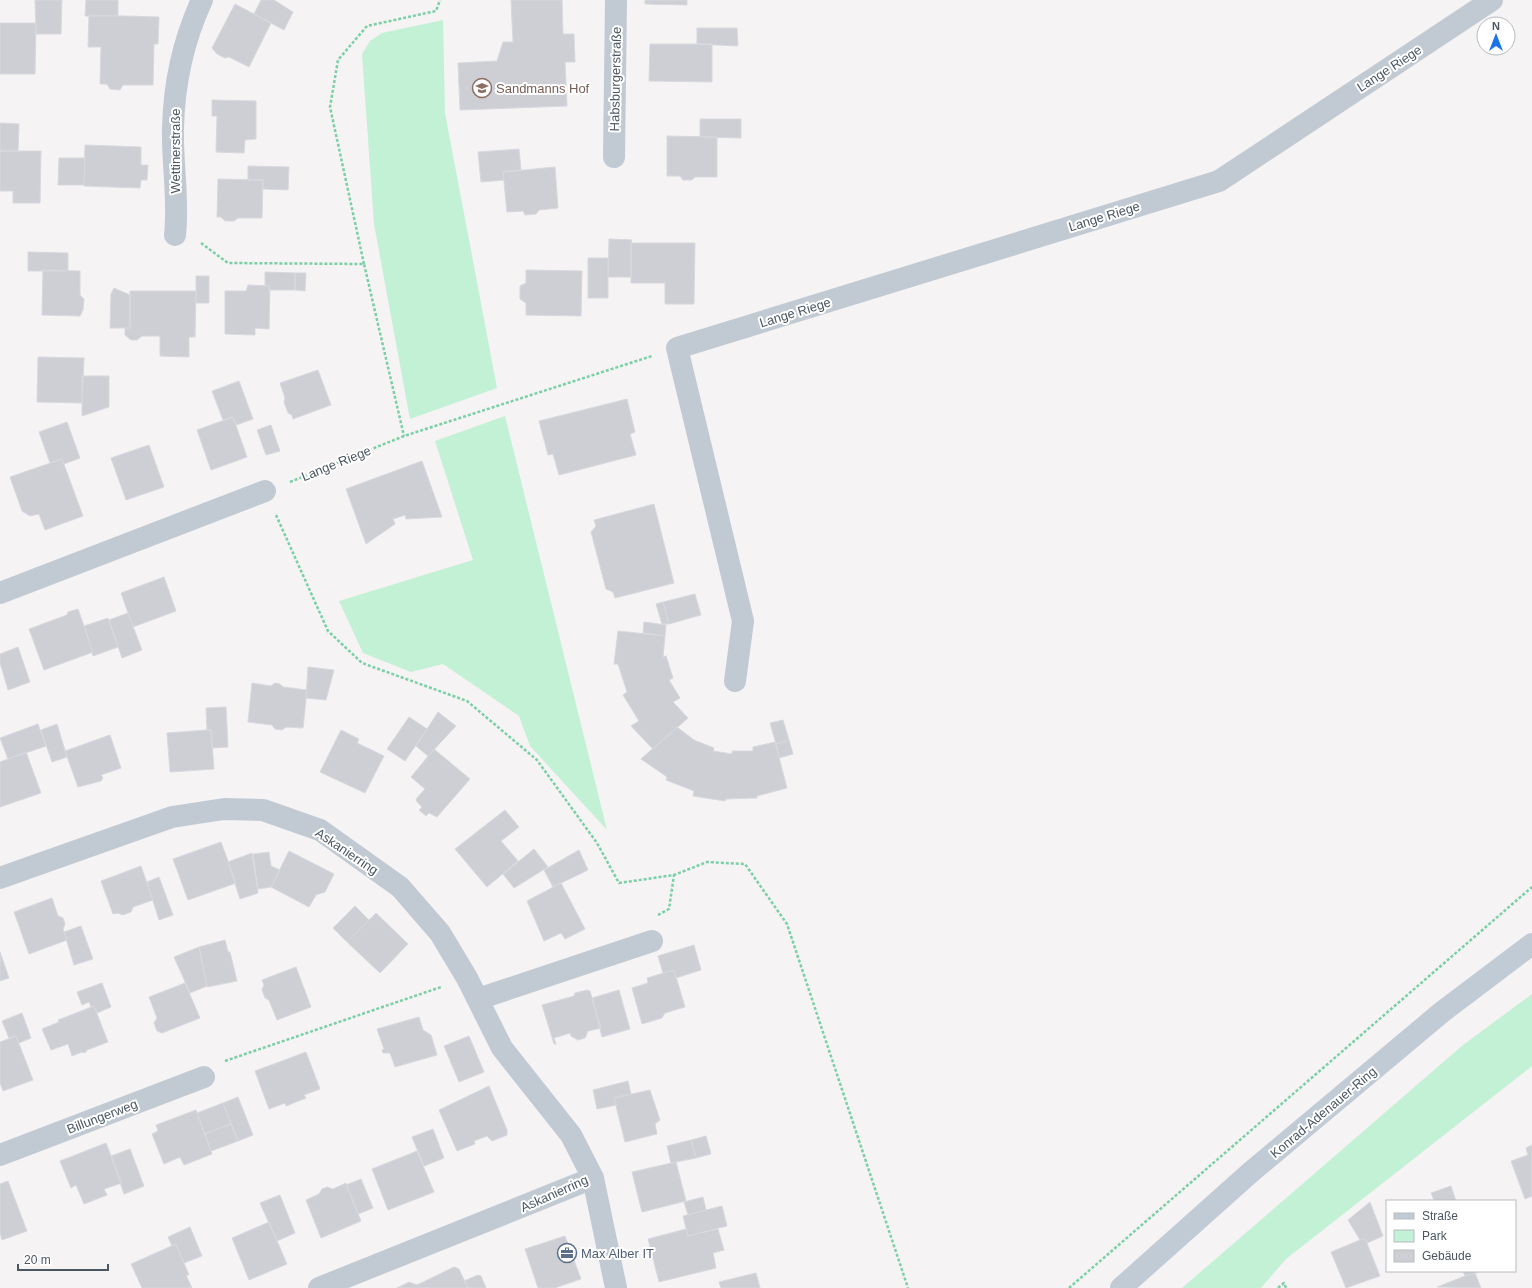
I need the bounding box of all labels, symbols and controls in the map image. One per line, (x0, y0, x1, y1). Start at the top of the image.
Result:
north arrow (1476, 16, 1516, 56)
text: N (1492, 20, 1500, 32)
street label: Habsburgerstraße (607, 26, 624, 132)
street label: Lange Riege (1354, 42, 1424, 95)
school or university icon: Sandmanns Hof (471, 77, 493, 99)
place label: Sandmanns Hof (496, 81, 590, 96)
street label: Wettinerstraße (168, 108, 183, 194)
street label: Lange Riege (1067, 199, 1142, 234)
street label: Lange Riege (758, 295, 833, 330)
street label: Lange Riege (299, 443, 373, 484)
street label: Askanierring (313, 825, 381, 878)
street label: Konrad-Adenauer-Ring (1267, 1064, 1379, 1161)
street label: Billungerweg (65, 1096, 140, 1137)
street label: Askanierring (518, 1172, 590, 1215)
legend (1386, 1200, 1516, 1272)
text: Straße (1422, 1209, 1458, 1223)
text: Park (1422, 1229, 1448, 1243)
office icon: Max Alber IT (556, 1242, 578, 1264)
scale bar (18, 1246, 108, 1272)
place label: Max Alber IT (581, 1246, 654, 1261)
text: Gebäude (1422, 1249, 1472, 1263)
text: 20 m (24, 1253, 51, 1267)

